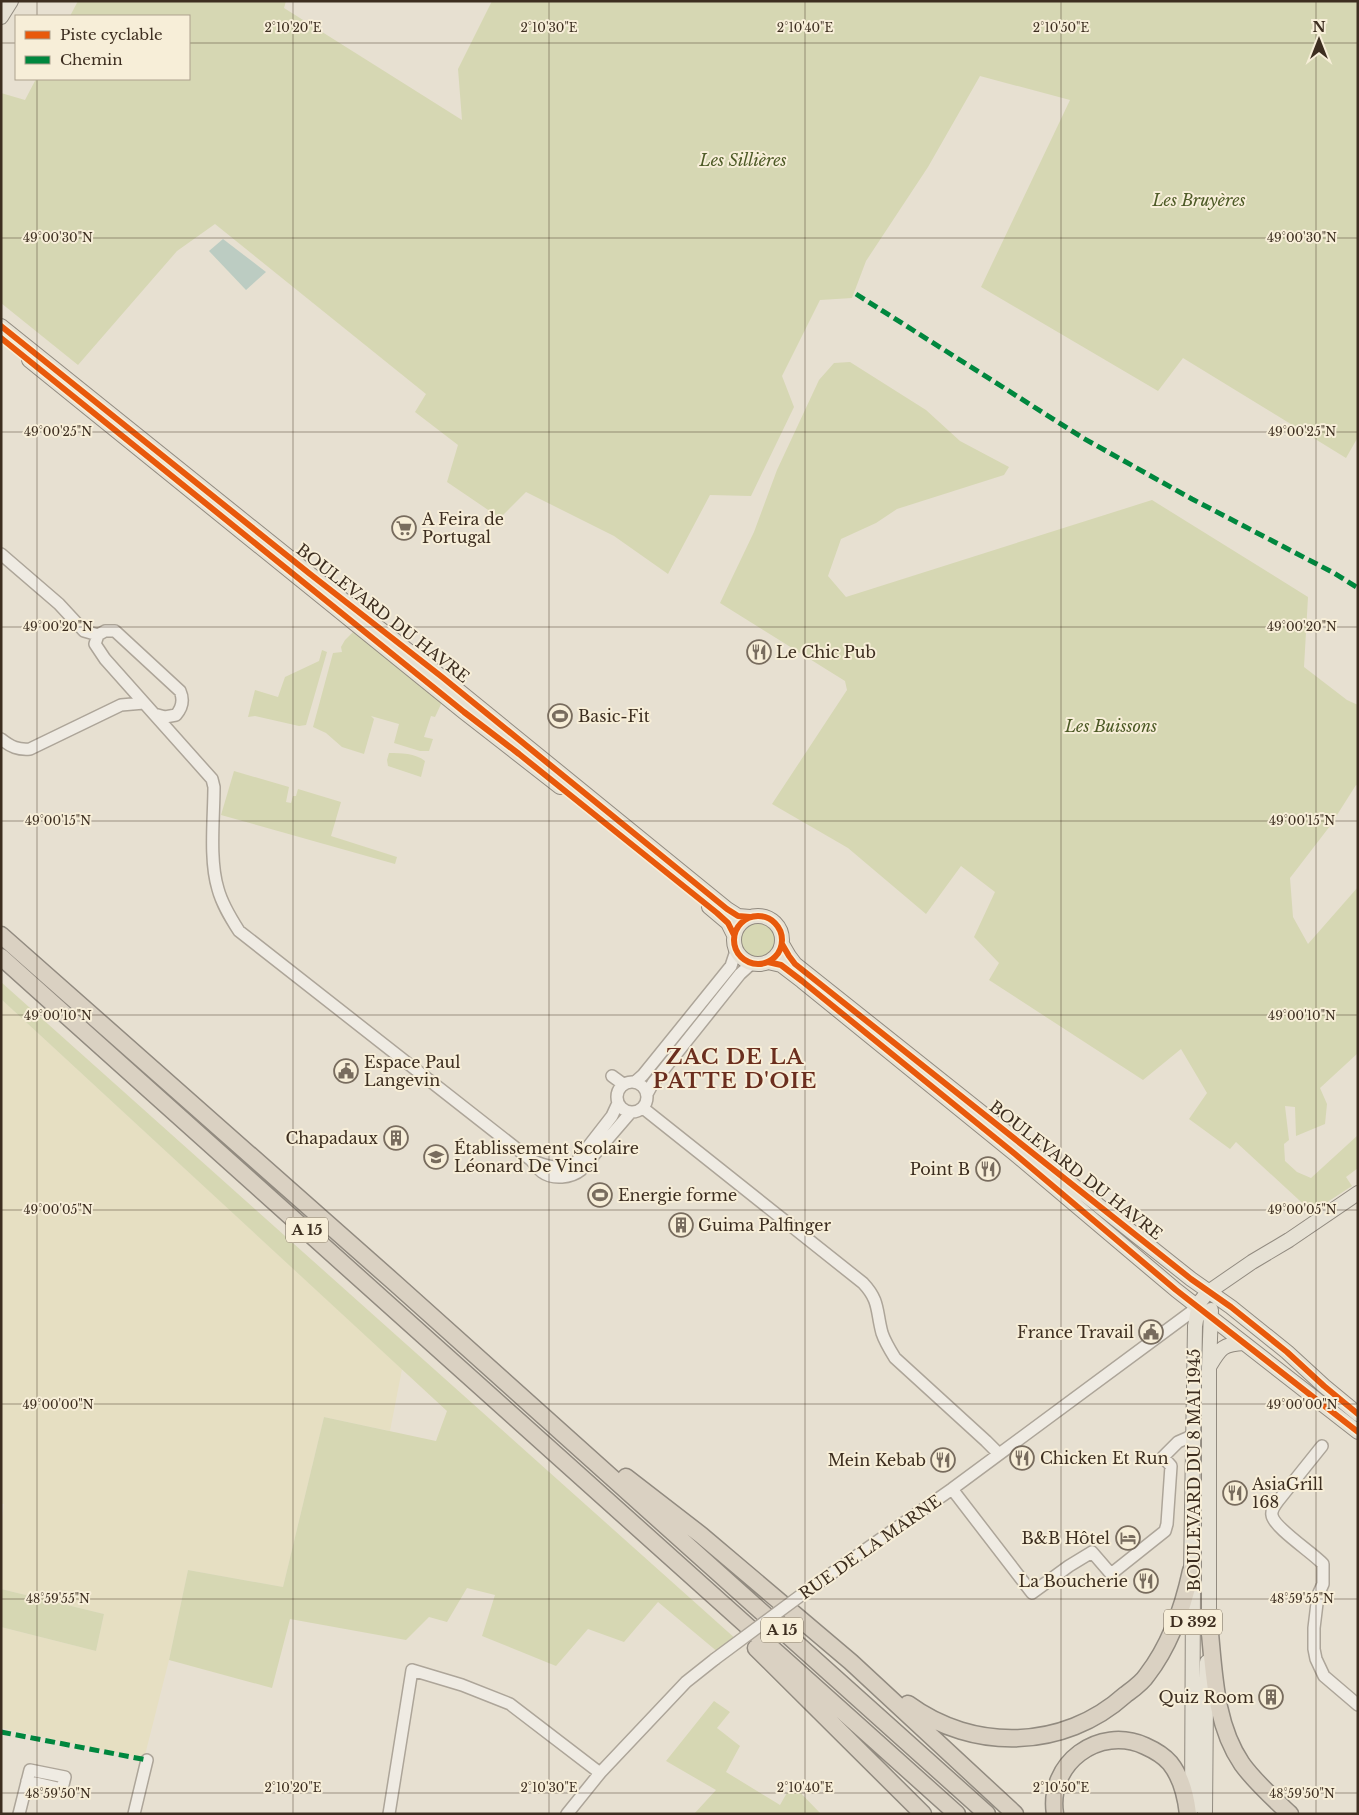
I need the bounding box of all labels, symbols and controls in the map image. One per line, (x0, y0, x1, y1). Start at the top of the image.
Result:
legend (15, 15, 190, 80)
north arrow (1294, 15, 1344, 65)
text: N (1312, 18, 1326, 36)
text: 2°10'20"E (264, 20, 322, 35)
text: 2°10'30"E (520, 20, 578, 35)
text: 2°10'40"E (777, 20, 833, 35)
text: 2°10'50"E (1033, 20, 1089, 35)
text: Piste cyclable (60, 25, 163, 44)
text: Chemin (60, 50, 123, 69)
park label: Les Sillières (698, 150, 787, 170)
park label: Les Bruyères (1151, 190, 1246, 210)
text: 49°00'30"N (23, 230, 93, 245)
text: 49°00'30"N (1267, 230, 1337, 245)
text: 49°00'25"N (24, 424, 92, 439)
text: 49°00'25"N (1268, 424, 1336, 439)
place label: A Feira de Portugal (421, 509, 504, 547)
supermarket icon: A Feira de Portugal (391, 515, 417, 541)
street label: BOULEVARD DU HAVRE (292, 539, 474, 687)
text: 49°00'20"N (23, 619, 93, 634)
text: 49°00'20"N (1267, 619, 1337, 634)
restaurant icon: Le Chic Pub (746, 639, 772, 665)
place label: Le Chic Pub (776, 642, 876, 662)
sports icon: Basic-Fit (547, 703, 573, 729)
place label: Basic-Fit (578, 706, 650, 726)
park label: Les Buissons (1064, 716, 1157, 736)
text: 49°00'15"N (25, 813, 91, 828)
text: 49°00'15"N (1269, 813, 1335, 828)
text: 49°00'10"N (24, 1008, 92, 1023)
text: 49°00'10"N (1268, 1008, 1336, 1023)
district label: ZAC DE LA PATTE D'OIE (653, 1044, 817, 1094)
place label: Espace Paul Langevin (364, 1052, 461, 1090)
public building icon: Espace Paul Langevin (333, 1058, 359, 1084)
street label: BOULEVARD DU HAVRE (985, 1096, 1167, 1244)
building icon: Chapadaux (383, 1125, 409, 1151)
place label: Chapadaux (285, 1128, 378, 1148)
place label: Établissement Scolaire Léonard De Vinci (454, 1138, 639, 1176)
school or university icon: Établissement Scolaire Léonard De Vinci (423, 1144, 449, 1170)
restaurant icon: Point B (975, 1156, 1001, 1182)
place label: Point B (910, 1159, 970, 1179)
sports icon: Energie forme (587, 1182, 613, 1208)
place label: Energie forme (618, 1185, 737, 1205)
text: 49°00'05"N (23, 1202, 93, 1217)
text: 49°00'05"N (1267, 1202, 1337, 1217)
building icon: Guima Palfinger (668, 1212, 694, 1238)
place label: Guima Palfinger (698, 1215, 832, 1235)
road number: A 15 (286, 1218, 328, 1242)
public building icon: France Travail (1138, 1319, 1164, 1345)
place label: France Travail (1017, 1322, 1134, 1342)
street label: BOULEVARD DU 8 MAI 1945 (1184, 1349, 1204, 1591)
text: 49°00'00"N (23, 1397, 94, 1412)
text: 49°00'00"N (1267, 1397, 1338, 1412)
restaurant icon: Chicken Et Run (1009, 1445, 1035, 1471)
restaurant icon: Mein Kebab (930, 1447, 956, 1473)
place label: Chicken Et Run (1040, 1448, 1169, 1468)
place label: Mein Kebab (828, 1450, 926, 1470)
place label: AsiaGrill 168 (1251, 1474, 1323, 1512)
restaurant icon: AsiaGrill 168 (1222, 1480, 1248, 1506)
street label: RUE DE LA MARNE (795, 1490, 945, 1604)
hotel icon: B&B Hôtel (1115, 1525, 1141, 1551)
place label: B&B Hôtel (1022, 1528, 1110, 1548)
restaurant icon: La Boucherie (1133, 1568, 1159, 1594)
place label: La Boucherie (1019, 1571, 1128, 1591)
text: 48°59'55"N (26, 1591, 90, 1606)
text: 48°59'55"N (1270, 1591, 1334, 1606)
road number: D 392 (1164, 1610, 1222, 1634)
road number: A 15 (761, 1618, 803, 1642)
building icon: Quiz Room (1258, 1684, 1284, 1710)
place label: Quiz Room (1159, 1687, 1254, 1707)
text: 2°10'20"E (264, 1780, 322, 1795)
text: 2°10'30"E (520, 1780, 578, 1795)
text: 2°10'40"E (777, 1780, 833, 1795)
text: 2°10'50"E (1033, 1780, 1089, 1795)
text: 48°59'50"N (25, 1786, 91, 1801)
text: 48°59'50"N (1269, 1786, 1335, 1801)

